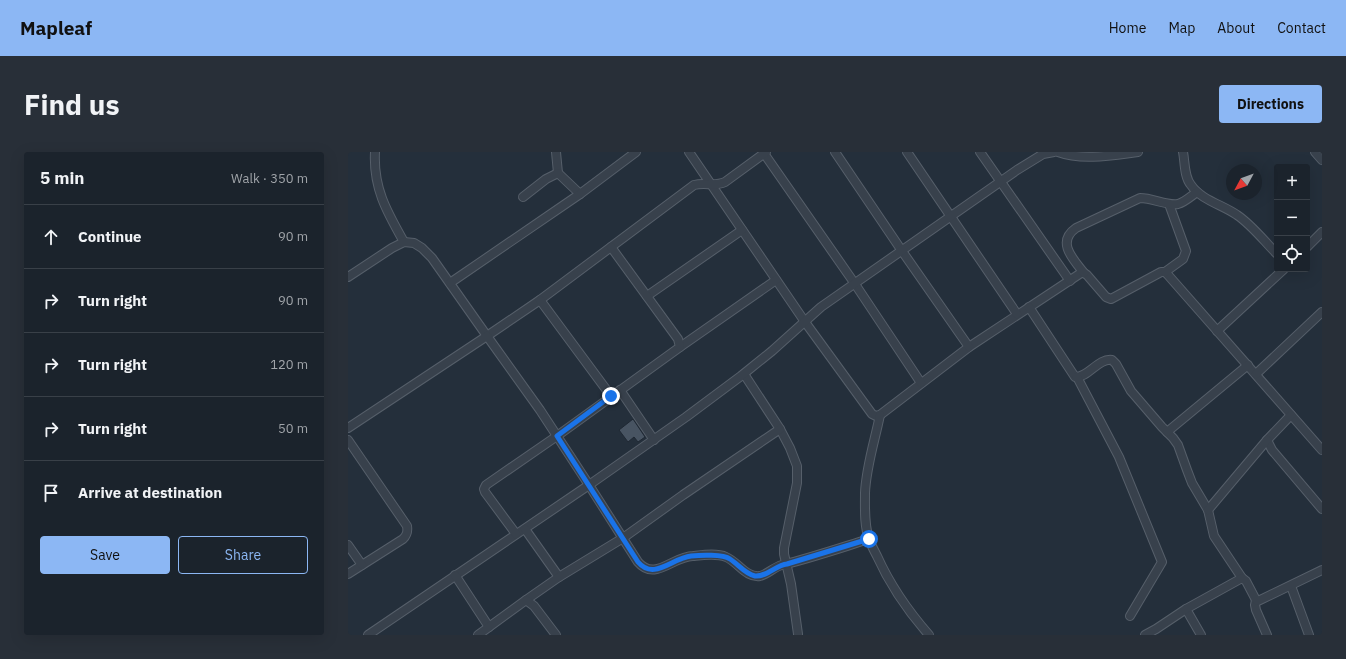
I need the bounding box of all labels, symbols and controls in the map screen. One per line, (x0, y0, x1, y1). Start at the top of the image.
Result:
text: Mapleaf (20, 16, 92, 40)
text: Home (1109, 19, 1146, 37)
text: Map (1168, 19, 1195, 37)
text: About (1217, 19, 1255, 37)
text: Contact (1277, 19, 1326, 37)
button: Directions (1219, 85, 1322, 123)
text: Find us (24, 86, 120, 123)
north arrow (1226, 164, 1262, 200)
map controls (1274, 164, 1310, 272)
button: + (1274, 164, 1310, 200)
text: 5 min (40, 167, 84, 189)
text: Walk · 350 m (231, 170, 308, 187)
button: − (1274, 200, 1310, 236)
icon: ahead (40, 226, 62, 248)
text: Continue (78, 227, 142, 246)
text: 90 m (278, 228, 308, 245)
button: locate (1274, 236, 1310, 272)
icon: right (40, 290, 62, 312)
text: Turn right (78, 291, 147, 310)
text: 90 m (278, 292, 308, 309)
icon: right (40, 354, 62, 376)
text: Turn right (78, 355, 147, 374)
text: 120 m (270, 356, 308, 373)
route end (602, 387, 620, 405)
icon: right (40, 418, 62, 440)
text: Turn right (78, 419, 147, 438)
text: 50 m (278, 420, 308, 437)
icon: arrive (40, 482, 62, 504)
text: Arrive at destination (78, 483, 222, 502)
route start (860, 530, 878, 548)
button: Save (40, 536, 170, 574)
button: Share (178, 536, 308, 574)

